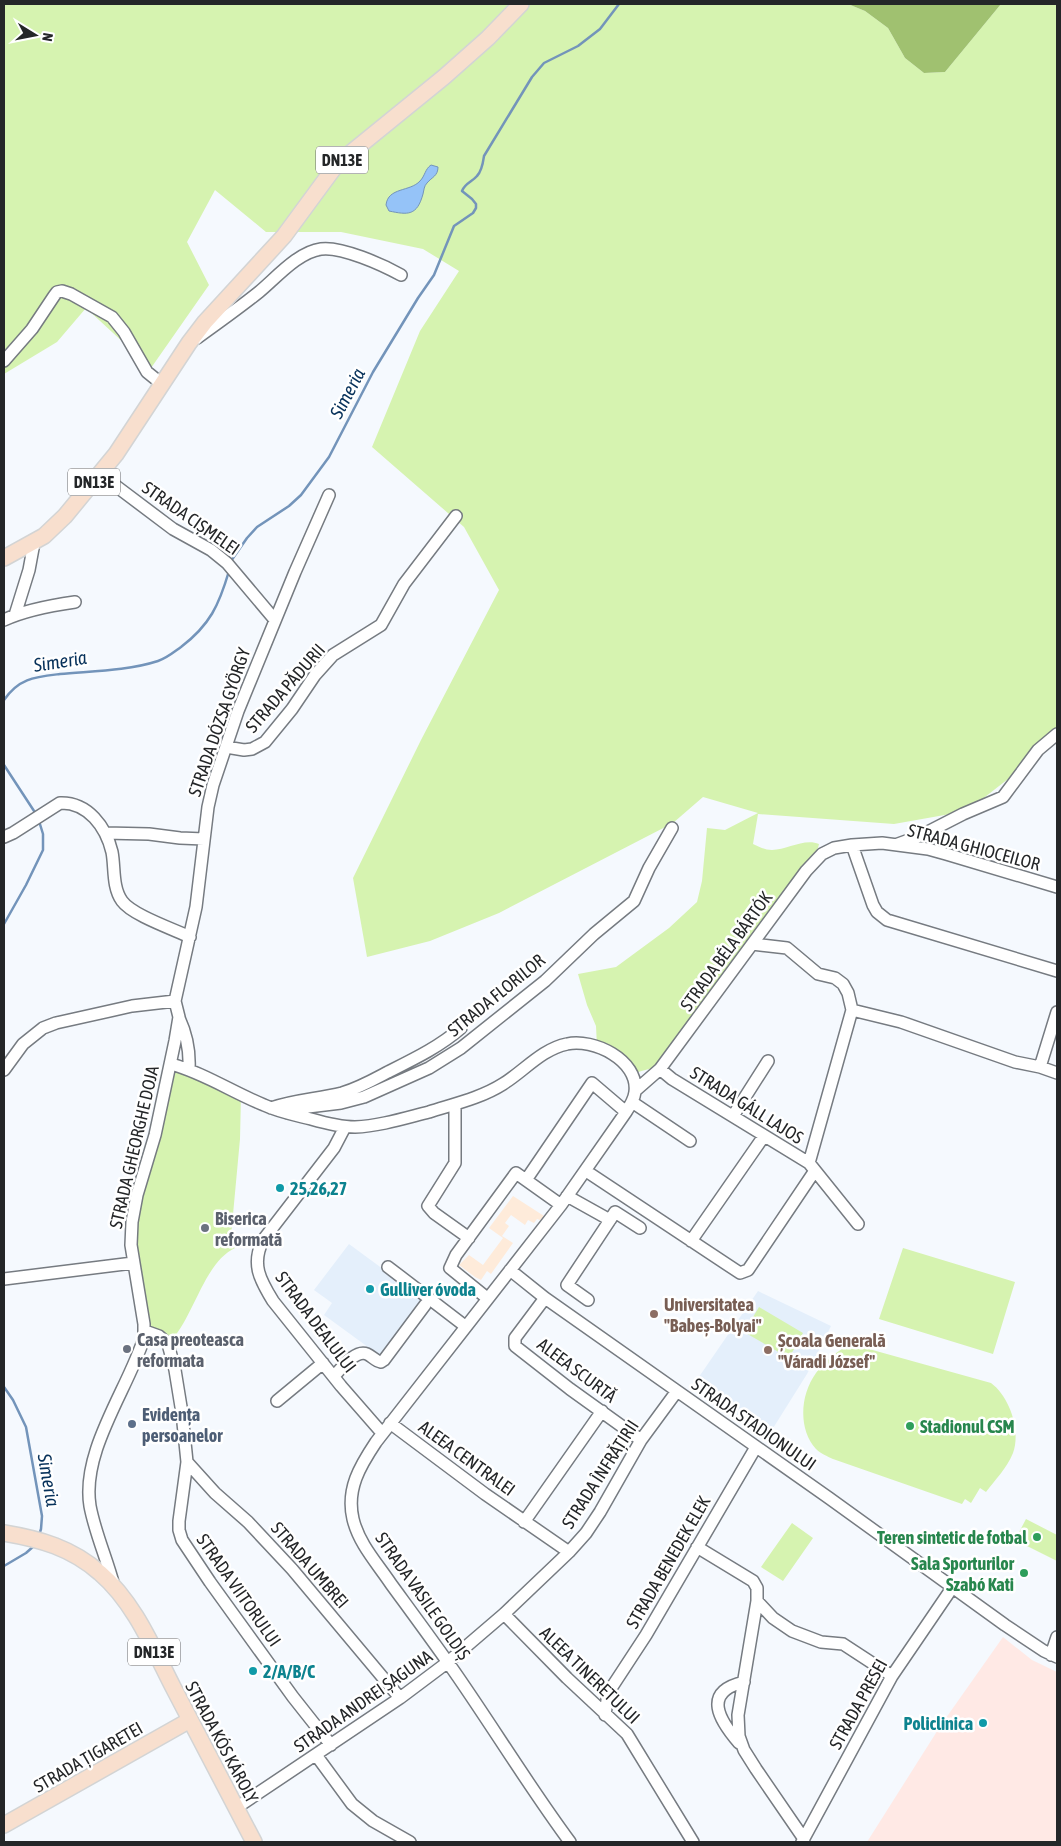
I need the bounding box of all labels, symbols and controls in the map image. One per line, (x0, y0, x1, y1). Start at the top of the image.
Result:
north arrow (10, 10, 60, 60)
text: N (39, 32, 56, 43)
road number: DN13E (316, 146, 368, 174)
water label: Simeria (324, 364, 369, 423)
road number: DN13E (68, 468, 120, 496)
street label: STRADA CIȘMELEI (138, 477, 244, 559)
street label: STRADA PĂDURII (241, 639, 329, 737)
street label: STRADA DÓZSA GYÖRGY (184, 645, 254, 799)
water label: Simeria (31, 646, 88, 676)
street label: STRADA GHIOCEILOR (905, 819, 1043, 875)
street label: STRADA BÉLA BÁRTÓK (676, 887, 776, 1015)
street label: STRADA FLORILOR (443, 949, 549, 1041)
street label: STRADA GÁLL LAJOS (687, 1062, 808, 1148)
street label: STRADA GHEORGHE DOJA (105, 1063, 163, 1230)
place label: 25,26,27 (290, 1178, 347, 1199)
marker: 25,26,27 (274, 1182, 286, 1194)
place label: Biserica reformată (215, 1208, 282, 1250)
marker: Biserica reformată (199, 1222, 211, 1234)
street label: STRADA DEALULUI (271, 1267, 361, 1377)
place label: Gulliver óvoda (380, 1279, 476, 1300)
marker: Gulliver óvoda (364, 1283, 376, 1295)
place label: Universitatea "Babeș-Bolyai" (664, 1294, 762, 1337)
marker: Universitatea "Babeș-Bolyai" (648, 1308, 660, 1320)
place label: Casa preoteasca reformata (137, 1329, 244, 1371)
place label: Școala Generală "Váradi József" (778, 1330, 886, 1372)
street label: ALEEA SCURTĂ (533, 1333, 621, 1407)
marker: Casa preoteasca reformata (121, 1343, 133, 1355)
marker: Școala Generală "Váradi József" (762, 1344, 774, 1356)
street label: STRADA STADIONULUI (688, 1373, 820, 1475)
place label: Evidența persoanelor (142, 1404, 223, 1446)
street label: ALEEA CENTRALEI (415, 1416, 519, 1500)
street label: STRADA ÎNFRĂȚIRII (557, 1416, 643, 1532)
place label: Stadionul CSM (920, 1416, 1015, 1437)
marker: Evidența persoanelor (126, 1418, 138, 1430)
marker: Stadionul CSM (904, 1420, 916, 1432)
water label: Simeria (33, 1451, 65, 1508)
street label: STRADA BENEDEK ELEK (622, 1492, 715, 1632)
street label: STRADA UMBREI (267, 1518, 353, 1612)
place label: Teren sintetic de fotbal (877, 1527, 1027, 1548)
street label: STRADA VASILE GOLDIȘ (371, 1528, 475, 1664)
street label: STRADA VIITORULUI (192, 1530, 286, 1650)
marker: Teren sintetic de fotbal (1031, 1531, 1043, 1543)
place label: Sala Sporturilor Szabó Kati (911, 1553, 1015, 1595)
marker: Sala Sporturilor Szabó Kati (1018, 1567, 1030, 1579)
street label: ALEEA TINERETULUI (536, 1622, 644, 1728)
road number: DN13E (128, 1638, 180, 1665)
street label: STRADA ANDREI ȘAGUNA (290, 1645, 436, 1757)
street label: STRADA PRESEI (825, 1655, 891, 1753)
place label: 2/A/B/C (263, 1661, 315, 1682)
marker: 2/A/B/C (247, 1665, 259, 1677)
street label: STRADA KÓS KÁROLY (181, 1678, 263, 1806)
place label: Policlinica (904, 1713, 973, 1734)
street label: STRADA ȚIGARETEI (30, 1717, 146, 1797)
marker: Policlinica (977, 1717, 989, 1729)

